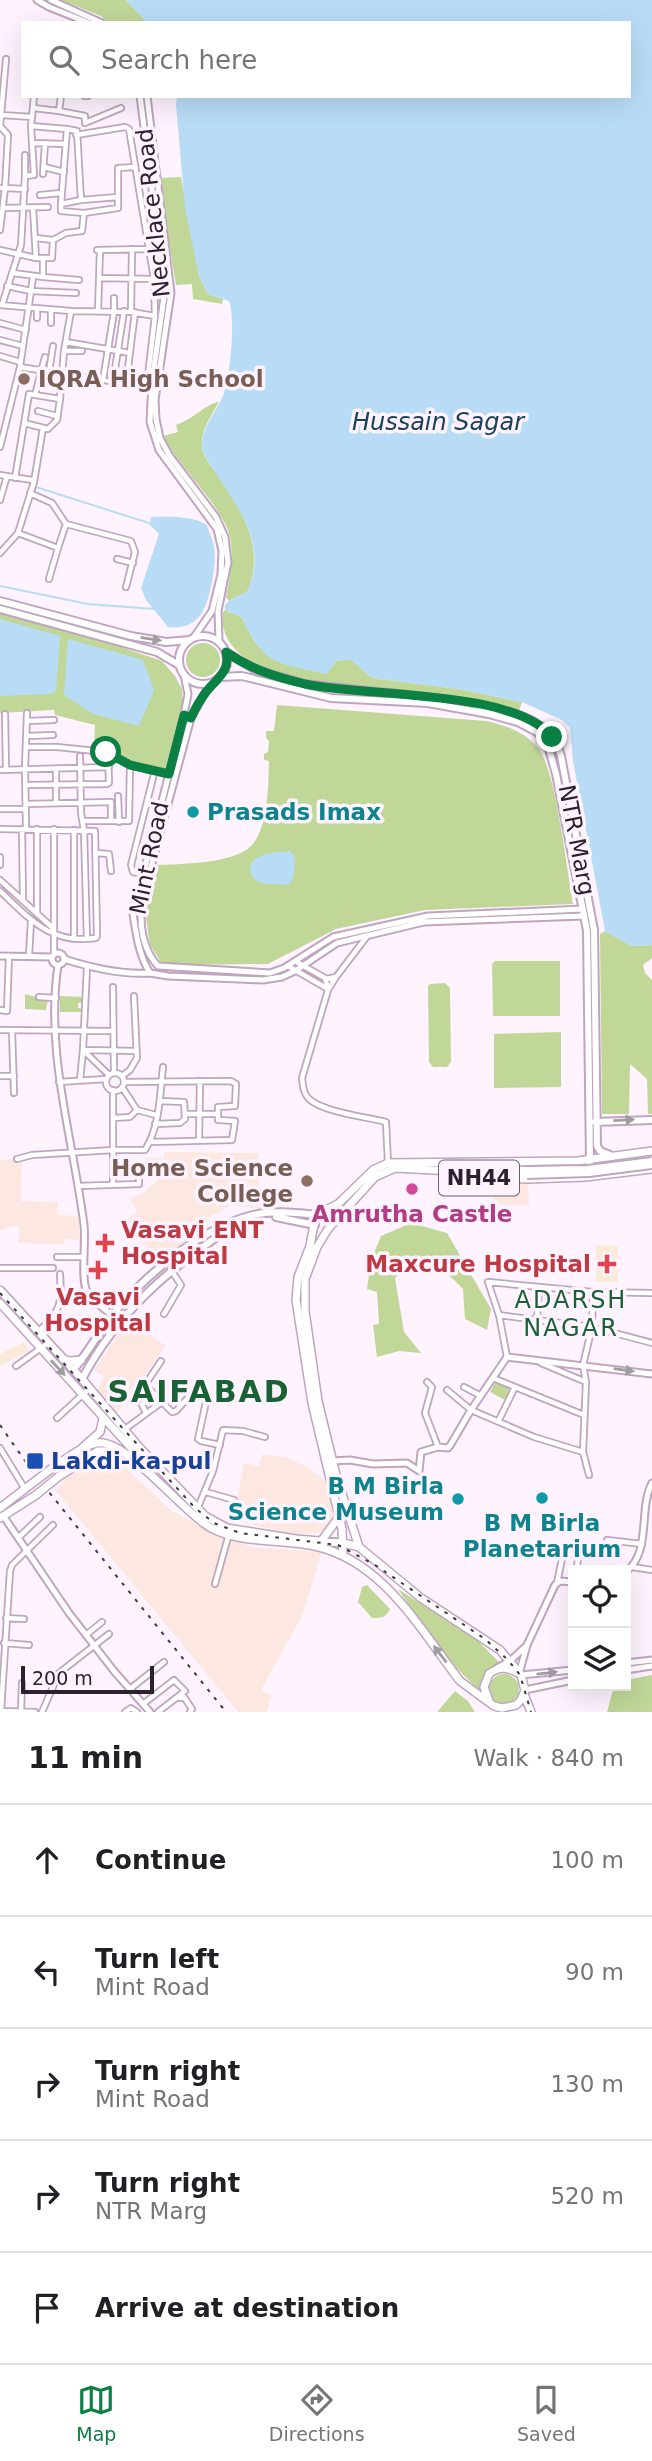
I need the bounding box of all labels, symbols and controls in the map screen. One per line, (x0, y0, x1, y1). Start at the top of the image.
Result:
search box (21, 21, 631, 98)
icon: search (45, 41, 83, 79)
text: Search here (101, 45, 257, 75)
street label: Necklace Road (131, 127, 175, 299)
place label: IQRA High School (38, 366, 264, 392)
marker: IQRA High School (16, 371, 32, 387)
water label: Hussain Sagar (352, 408, 526, 436)
one-way arrow (140, 634, 162, 645)
route end (536, 721, 567, 752)
route start (90, 736, 121, 767)
street label: NTR Marg (554, 782, 600, 898)
street label: Mint Road (124, 799, 174, 917)
place label: Prasads Imax (207, 799, 381, 825)
marker: Prasads Imax (185, 804, 201, 820)
one-way arrow (614, 1115, 636, 1126)
place label: Home Science College (111, 1155, 293, 1207)
road number: NH44 (439, 1160, 519, 1196)
marker: Home Science College (299, 1173, 315, 1189)
marker: Amrutha Castle (404, 1181, 420, 1197)
place label: Amrutha Castle (312, 1201, 512, 1227)
place label: Vasavi ENT Hospital (121, 1217, 264, 1269)
marker: Vasavi ENT Hospital (95, 1233, 115, 1253)
place label: Maxcure Hospital (365, 1251, 591, 1277)
marker: Maxcure Hospital (597, 1254, 617, 1274)
marker: Vasavi Hospital (88, 1260, 108, 1280)
place label: Vasavi Hospital (44, 1284, 152, 1336)
district label: ADARSH NAGAR (515, 1286, 627, 1342)
one-way arrow (49, 1359, 65, 1376)
one-way arrow (613, 1365, 635, 1376)
district label: SAIFABAD (107, 1374, 291, 1409)
place label: Lakdi-ka-pul (51, 1448, 211, 1474)
marker: Lakdi-ka-pul (25, 1451, 45, 1471)
place label: B M Birla Science Museum (228, 1473, 444, 1525)
marker: B M Birla Planetarium (534, 1490, 550, 1506)
marker: B M Birla Science Museum (450, 1491, 466, 1507)
place label: B M Birla Planetarium (463, 1510, 621, 1562)
map controls (568, 1565, 631, 1691)
button: locate (568, 1565, 631, 1628)
button: layers (568, 1628, 631, 1691)
one-way arrow (432, 1646, 447, 1664)
scale bar (21, 1663, 154, 1695)
text: 200 m (32, 1667, 93, 1689)
one-way arrow (536, 1667, 558, 1678)
text: 11 min (28, 1740, 143, 1775)
text: Walk · 840 m (473, 1745, 624, 1771)
icon: ahead (28, 1841, 66, 1879)
text: Continue (95, 1845, 226, 1875)
text: 100 m (550, 1847, 624, 1873)
text: Turn left (95, 1944, 219, 1974)
icon: left (28, 1953, 66, 1991)
text: 90 m (565, 1959, 624, 1985)
text: Mint Road (95, 1974, 210, 2000)
text: Turn right (95, 2056, 240, 2086)
icon: right (28, 2065, 66, 2103)
text: 130 m (550, 2071, 624, 2097)
text: Mint Road (95, 2086, 210, 2112)
text: Turn right (95, 2168, 240, 2198)
icon: right (28, 2177, 66, 2215)
text: 520 m (550, 2183, 624, 2209)
text: NTR Marg (95, 2198, 207, 2224)
icon: arrive (28, 2289, 66, 2327)
text: Arrive at destination (95, 2293, 399, 2323)
tab: Map (76, 2381, 116, 2445)
tab: Directions (269, 2381, 365, 2445)
tab: Saved (517, 2381, 576, 2445)

